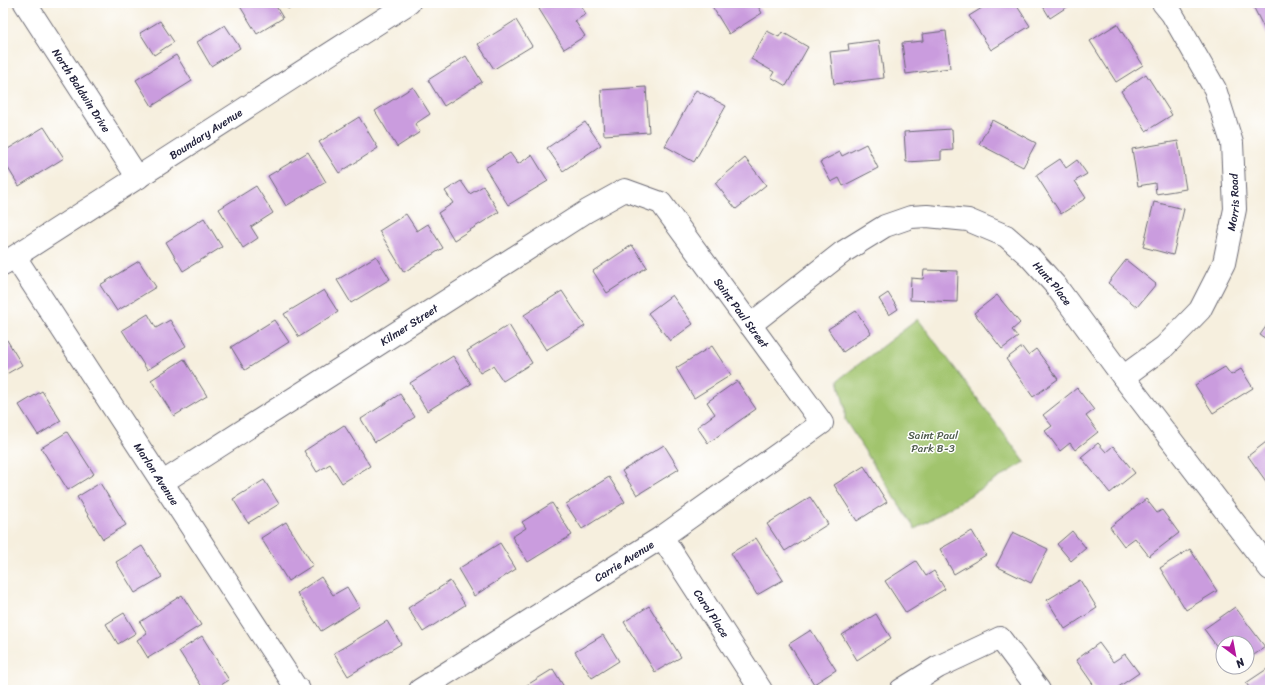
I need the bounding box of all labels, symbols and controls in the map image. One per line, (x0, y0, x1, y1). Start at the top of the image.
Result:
street label: North Baldwin Drive (47, 45, 116, 137)
street label: Boundary Avenue (166, 103, 247, 165)
street label: Morris Road (1222, 172, 1245, 233)
street label: Hunt Place (1028, 257, 1077, 310)
street label: Saint Paul Street (709, 274, 774, 353)
street label: Kilmer Street (376, 299, 443, 351)
park label: Saint Paul Park B-3 (908, 426, 959, 458)
street label: Marlon Avenue (129, 439, 184, 510)
street label: Carrie Avenue (591, 535, 659, 587)
street label: Carol Place (688, 585, 734, 642)
north arrow (1215, 635, 1255, 675)
text: N (1231, 652, 1249, 673)

